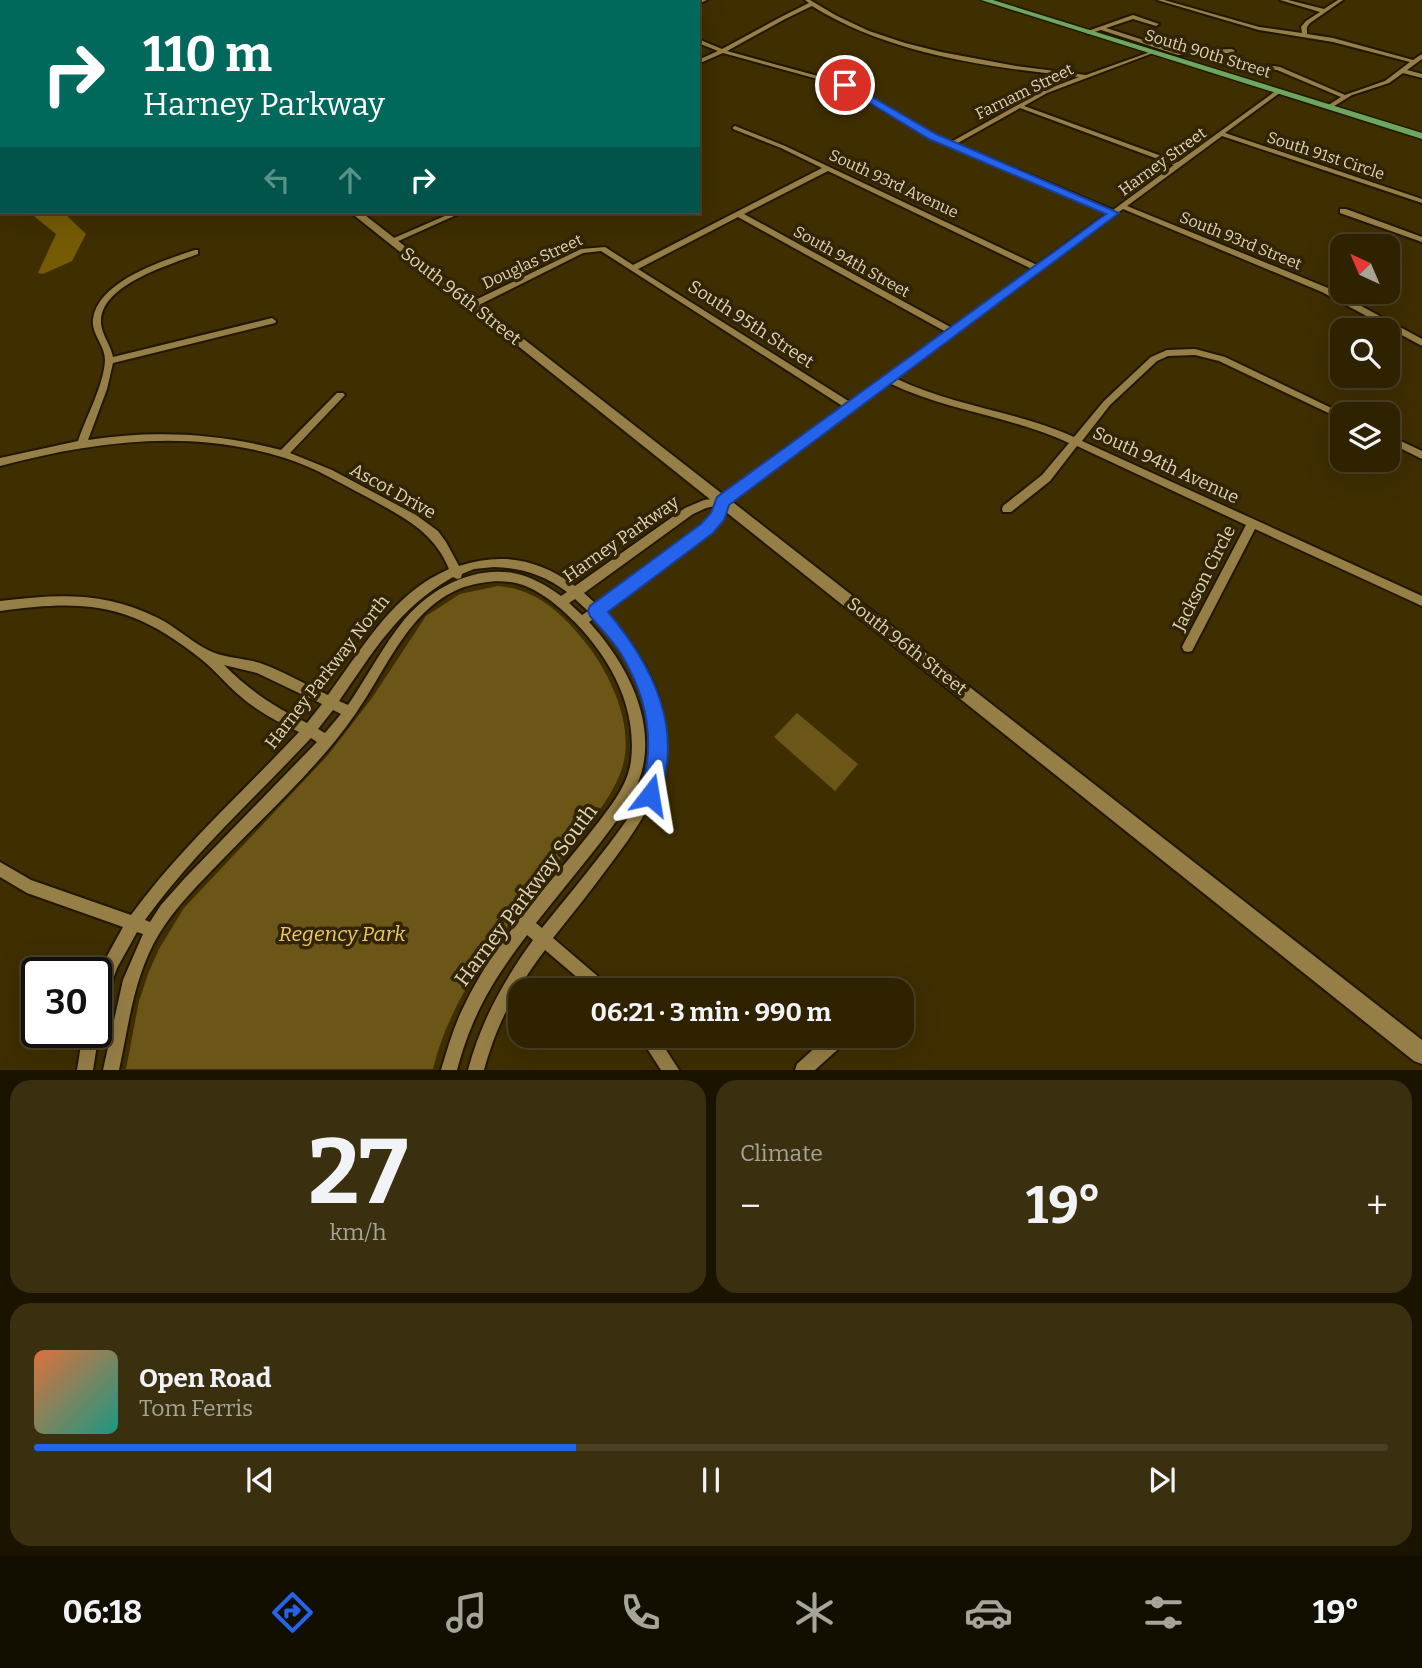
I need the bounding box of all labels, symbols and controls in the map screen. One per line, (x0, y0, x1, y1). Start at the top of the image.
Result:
text: 110 m (143, 25, 272, 84)
street label: South 90th Street (1142, 25, 1273, 82)
icon: right (28, 28, 119, 119)
pin (815, 55, 875, 115)
street label: Farnam Street (972, 59, 1076, 123)
icon: arrive (826, 66, 864, 104)
text: Harney Parkway (143, 85, 385, 123)
street label: Harney Street (1115, 123, 1210, 199)
street label: South 91st Circle (1265, 128, 1387, 183)
street label: South 93rd Avenue (826, 145, 962, 222)
icon: left (258, 161, 296, 199)
icon: ahead (331, 161, 369, 199)
icon: right (404, 161, 442, 199)
street label: South 93rd Street (1177, 207, 1305, 274)
street label: South 94th Street (790, 222, 913, 301)
street label: Douglas Street (479, 230, 586, 293)
north arrow (1330, 234, 1400, 304)
map controls (1330, 234, 1400, 472)
street label: South 96th Street (397, 242, 526, 350)
street label: South 95th Street (684, 275, 818, 373)
button: search (1330, 318, 1400, 388)
button: layers (1330, 402, 1400, 472)
street label: South 94th Avenue (1089, 421, 1243, 509)
street label: Ascot Drive (346, 458, 440, 524)
street label: Harney Parkway (559, 491, 683, 587)
street label: Jackson Circle (1167, 521, 1240, 636)
street label: Harney Parkway North (260, 591, 394, 753)
street label: South 96th Street (843, 592, 972, 700)
position arrow (613, 758, 687, 832)
street label: Harney Parkway South (449, 799, 603, 991)
park label: Regency Park (278, 921, 406, 947)
speed limit sign: 30 (21, 957, 112, 1048)
text: 06:21 · 3 min · 990 m (591, 997, 831, 1028)
text: 27 (308, 1118, 408, 1227)
text: Climate (740, 1139, 823, 1167)
text: 19° (1026, 1174, 1101, 1237)
text: − (740, 1183, 761, 1229)
text: + (1366, 1183, 1388, 1229)
text: km/h (330, 1218, 386, 1246)
text: Open Road (139, 1363, 271, 1394)
text: Tom Ferris (139, 1394, 253, 1422)
icon: previous (241, 1461, 279, 1499)
icon: pause (692, 1461, 730, 1499)
icon: next (1143, 1461, 1181, 1499)
icon: directions (268, 1588, 317, 1637)
icon: music (442, 1588, 491, 1637)
icon: phone (616, 1588, 665, 1637)
icon: climate (790, 1588, 839, 1637)
icon: car (964, 1588, 1013, 1637)
icon: filters (1139, 1588, 1188, 1637)
text: 06:18 (63, 1593, 142, 1631)
text: 19° (1313, 1593, 1359, 1631)

